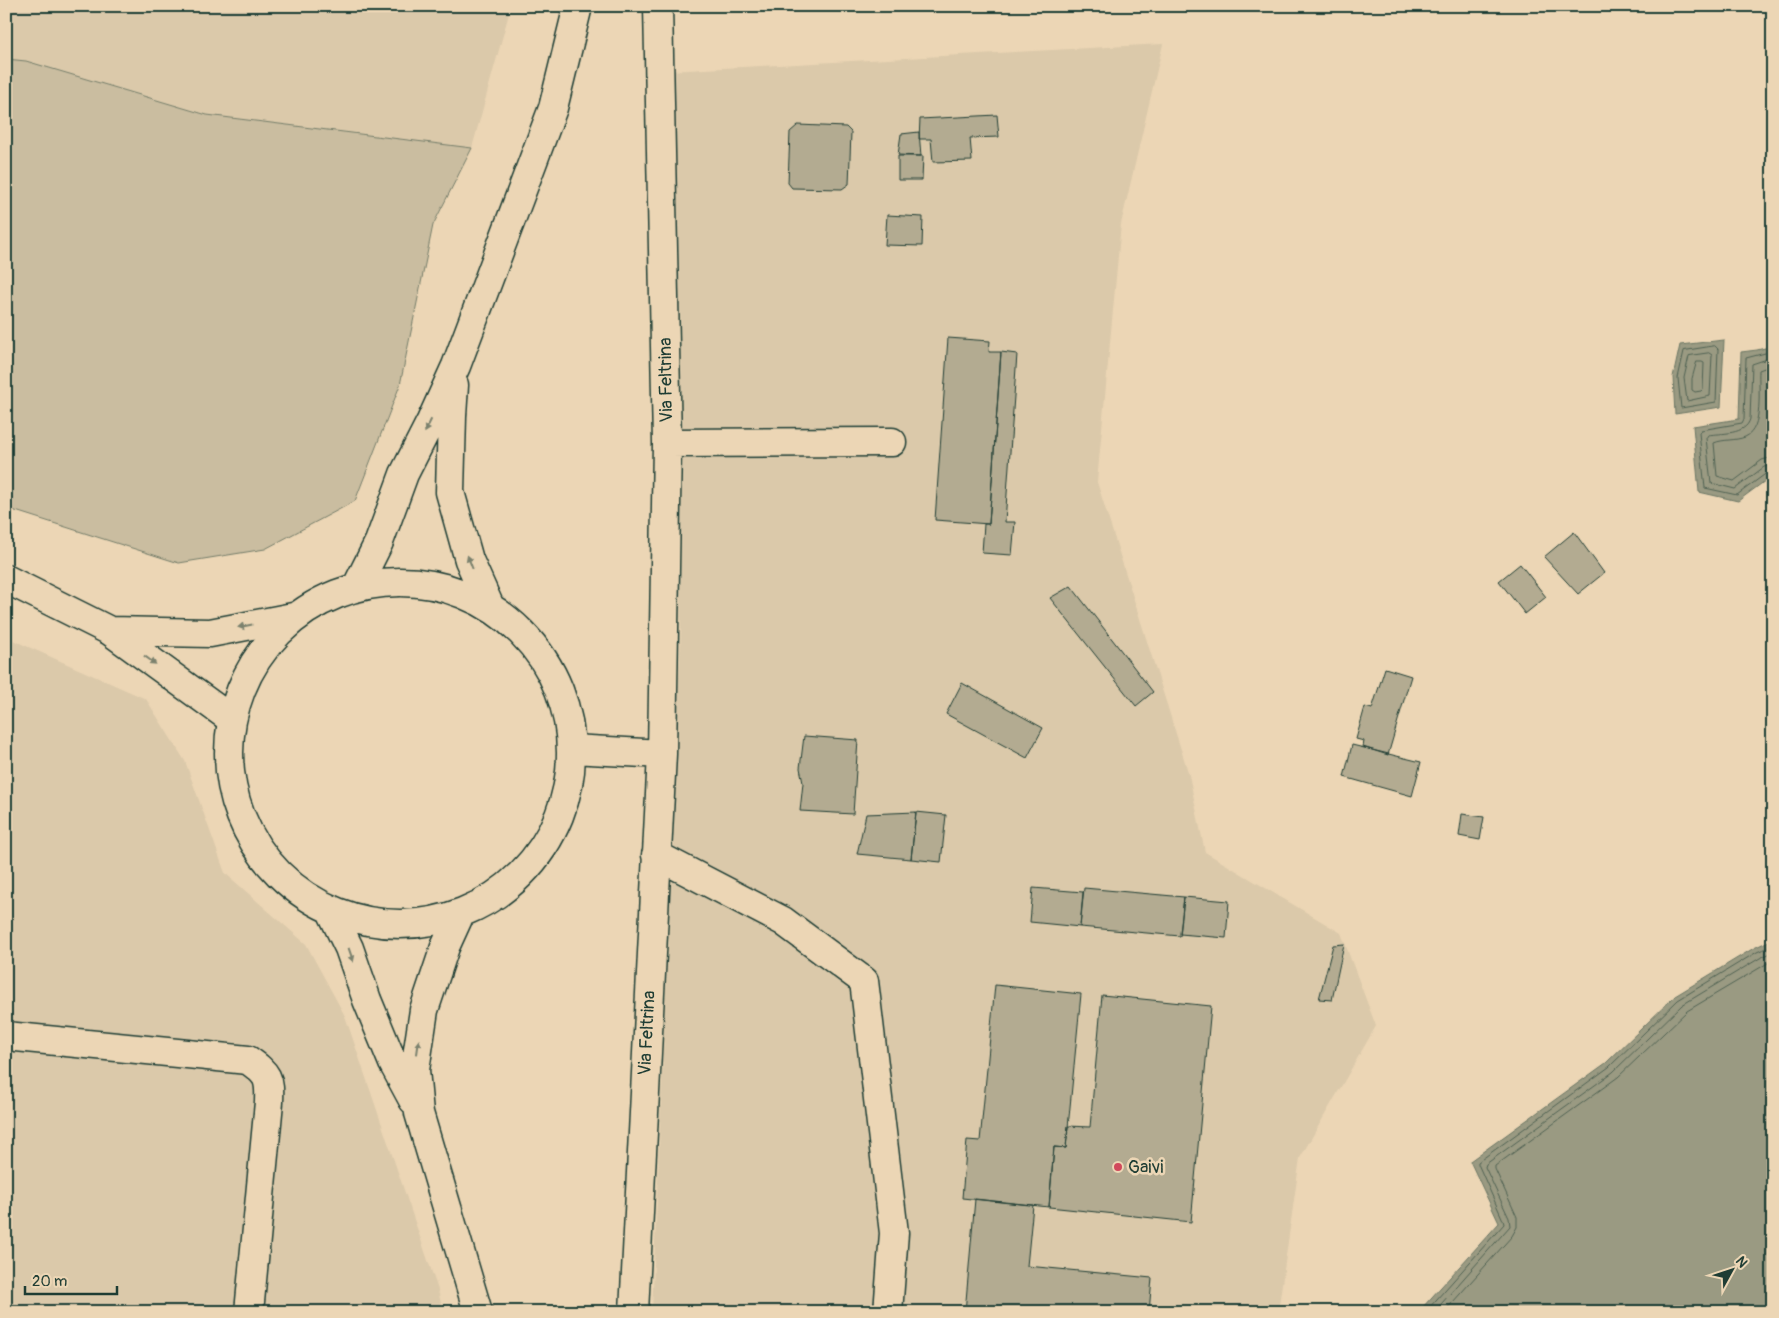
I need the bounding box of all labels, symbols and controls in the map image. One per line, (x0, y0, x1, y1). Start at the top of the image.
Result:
street label: Via Feltrina (654, 337, 678, 423)
one-way arrow (424, 419, 432, 434)
one-way arrow (466, 555, 474, 569)
one-way arrow (238, 622, 253, 630)
one-way arrow (143, 655, 157, 665)
one-way arrow (348, 948, 355, 963)
street label: Via Feltrina (633, 990, 661, 1076)
one-way arrow (414, 1039, 422, 1055)
place label: Gaivi (1128, 1156, 1163, 1179)
marker: Gaivi (1112, 1161, 1124, 1173)
north arrow (1706, 1246, 1756, 1296)
text: N (1732, 1253, 1751, 1271)
scale bar (25, 1263, 118, 1295)
text: 20 m (32, 1272, 67, 1291)

